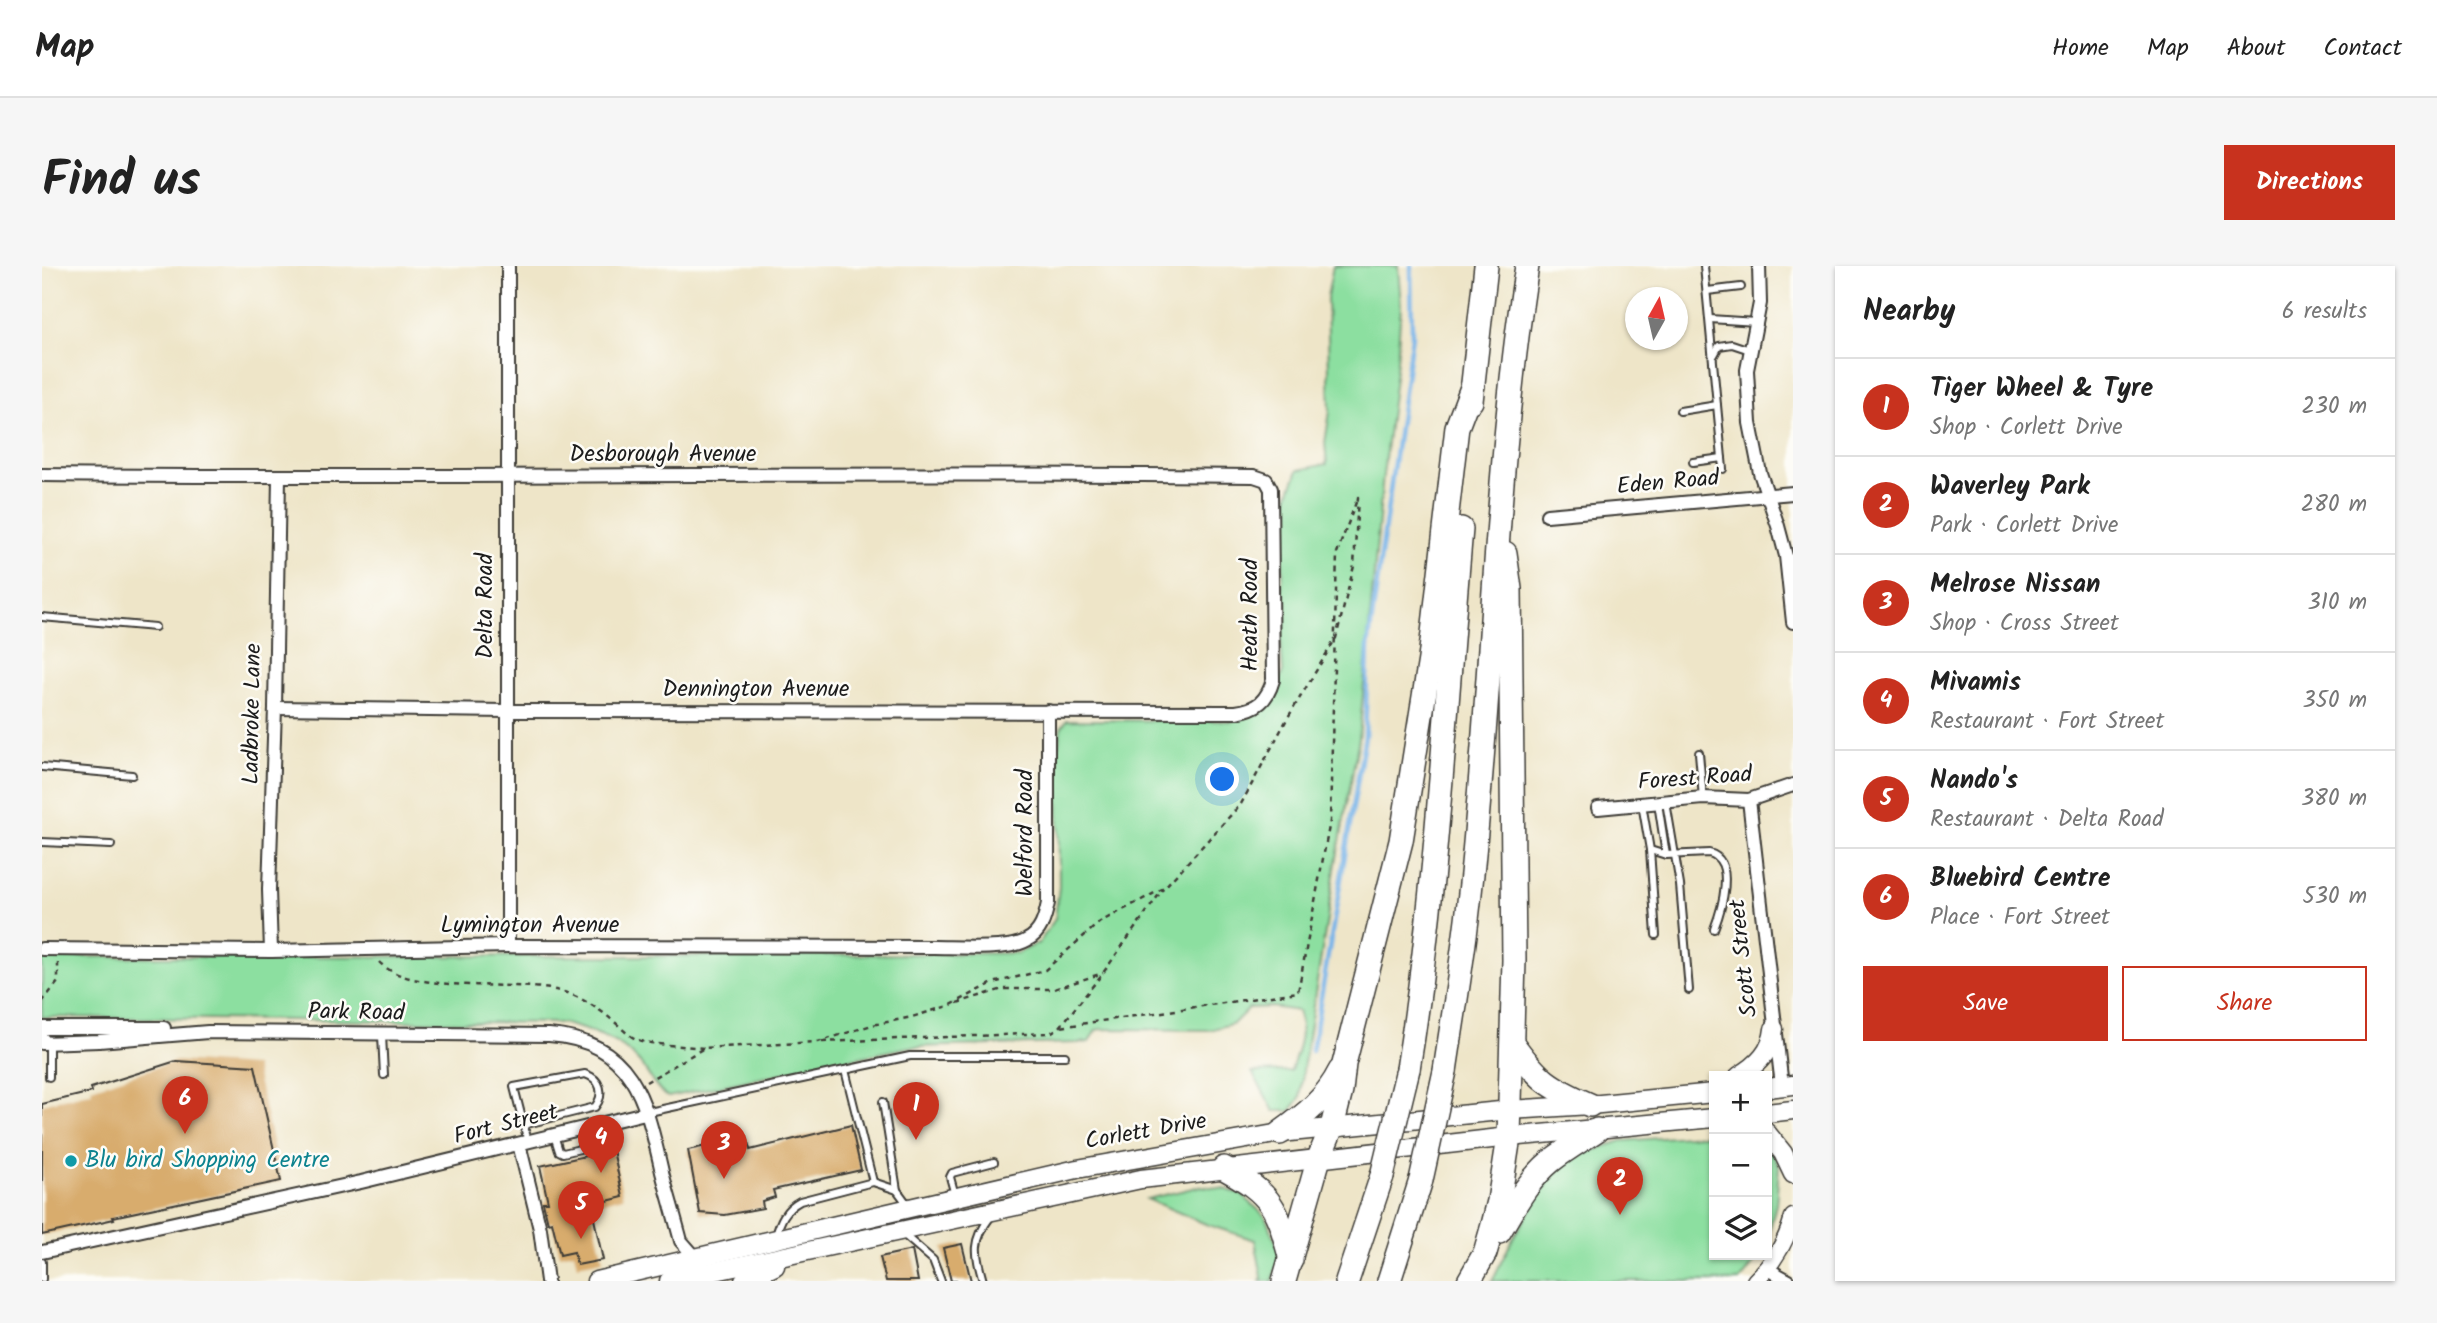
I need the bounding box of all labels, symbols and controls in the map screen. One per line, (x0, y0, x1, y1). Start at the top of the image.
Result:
text: Map (35, 22, 95, 75)
text: Home (2052, 29, 2109, 68)
text: Map (2147, 29, 2189, 68)
text: About (2227, 29, 2285, 68)
text: Contact (2323, 29, 2402, 68)
text: Find us (42, 143, 200, 221)
button: Directions (2224, 145, 2395, 220)
north arrow (1625, 287, 1688, 350)
text: Nearby (1863, 288, 1955, 336)
text: 6 results (2282, 294, 2367, 330)
text: Tiger Wheel & Tyre (1930, 368, 2153, 410)
text: 1 (1883, 389, 1889, 425)
text: 230 m (2301, 389, 2367, 425)
text: Shop · Corlett Drive (1930, 410, 2123, 446)
street label: Desborough Avenue (570, 437, 756, 473)
street label: Eden Road (1615, 461, 1721, 505)
text: Waverley Park (1930, 466, 2090, 508)
text: 2 (1879, 487, 1893, 523)
text: 280 m (2301, 487, 2367, 523)
text: Park · Corlett Drive (1930, 508, 2118, 544)
street label: Delta Road (468, 553, 504, 659)
street label: Heath Road (1233, 558, 1269, 672)
text: Melrose Nissan (1930, 564, 2100, 606)
text: 3 (1880, 585, 1892, 621)
text: 310 m (2308, 585, 2367, 621)
text: Shop · Cross Street (1930, 606, 2119, 642)
street label: Ladbroke Lane (234, 643, 272, 785)
text: Mivamis (1930, 662, 2021, 704)
street label: Dennington Avenue (663, 672, 849, 708)
text: 4 (1880, 683, 1892, 719)
text: 350 m (2302, 683, 2367, 719)
text: Restaurant · Fort Street (1930, 704, 2164, 740)
street label: Forest Road (1637, 757, 1754, 801)
text: Nando's (1930, 760, 2018, 802)
your location (1205, 762, 1239, 796)
street label: Welford Road (1008, 769, 1044, 897)
text: 5 (1880, 781, 1892, 817)
text: 380 m (2301, 781, 2367, 817)
text: Restaurant · Delta Road (1930, 802, 2164, 838)
text: Bluebird Centre (1930, 858, 2110, 900)
text: 6 (1880, 879, 1892, 915)
text: 530 m (2302, 879, 2367, 915)
street label: Scott Street (1720, 896, 1768, 1019)
text: Place · Fort Street (1930, 900, 2110, 936)
street label: Lymington Avenue (441, 908, 619, 944)
button: Save (1863, 966, 2108, 1041)
button: Share (2122, 966, 2367, 1041)
street label: Park Road (307, 994, 405, 1032)
map controls (1709, 1071, 1772, 1260)
button: + (1709, 1071, 1772, 1134)
pin: 6 (162, 1076, 208, 1134)
pin: 1 (893, 1082, 939, 1140)
street label: Fort Street (450, 1094, 563, 1155)
street label: Corlett Drive (1082, 1104, 1210, 1160)
pin: 4 (578, 1115, 624, 1173)
pin: 3 (701, 1121, 747, 1179)
button: − (1709, 1134, 1772, 1197)
place label: Blu bird Shopping Centre (85, 1143, 330, 1179)
marker: Blu bird Shopping Centre (63, 1153, 79, 1169)
pin: 2 (1597, 1157, 1643, 1215)
pin: 5 (558, 1181, 604, 1239)
button: layers (1709, 1197, 1772, 1260)

